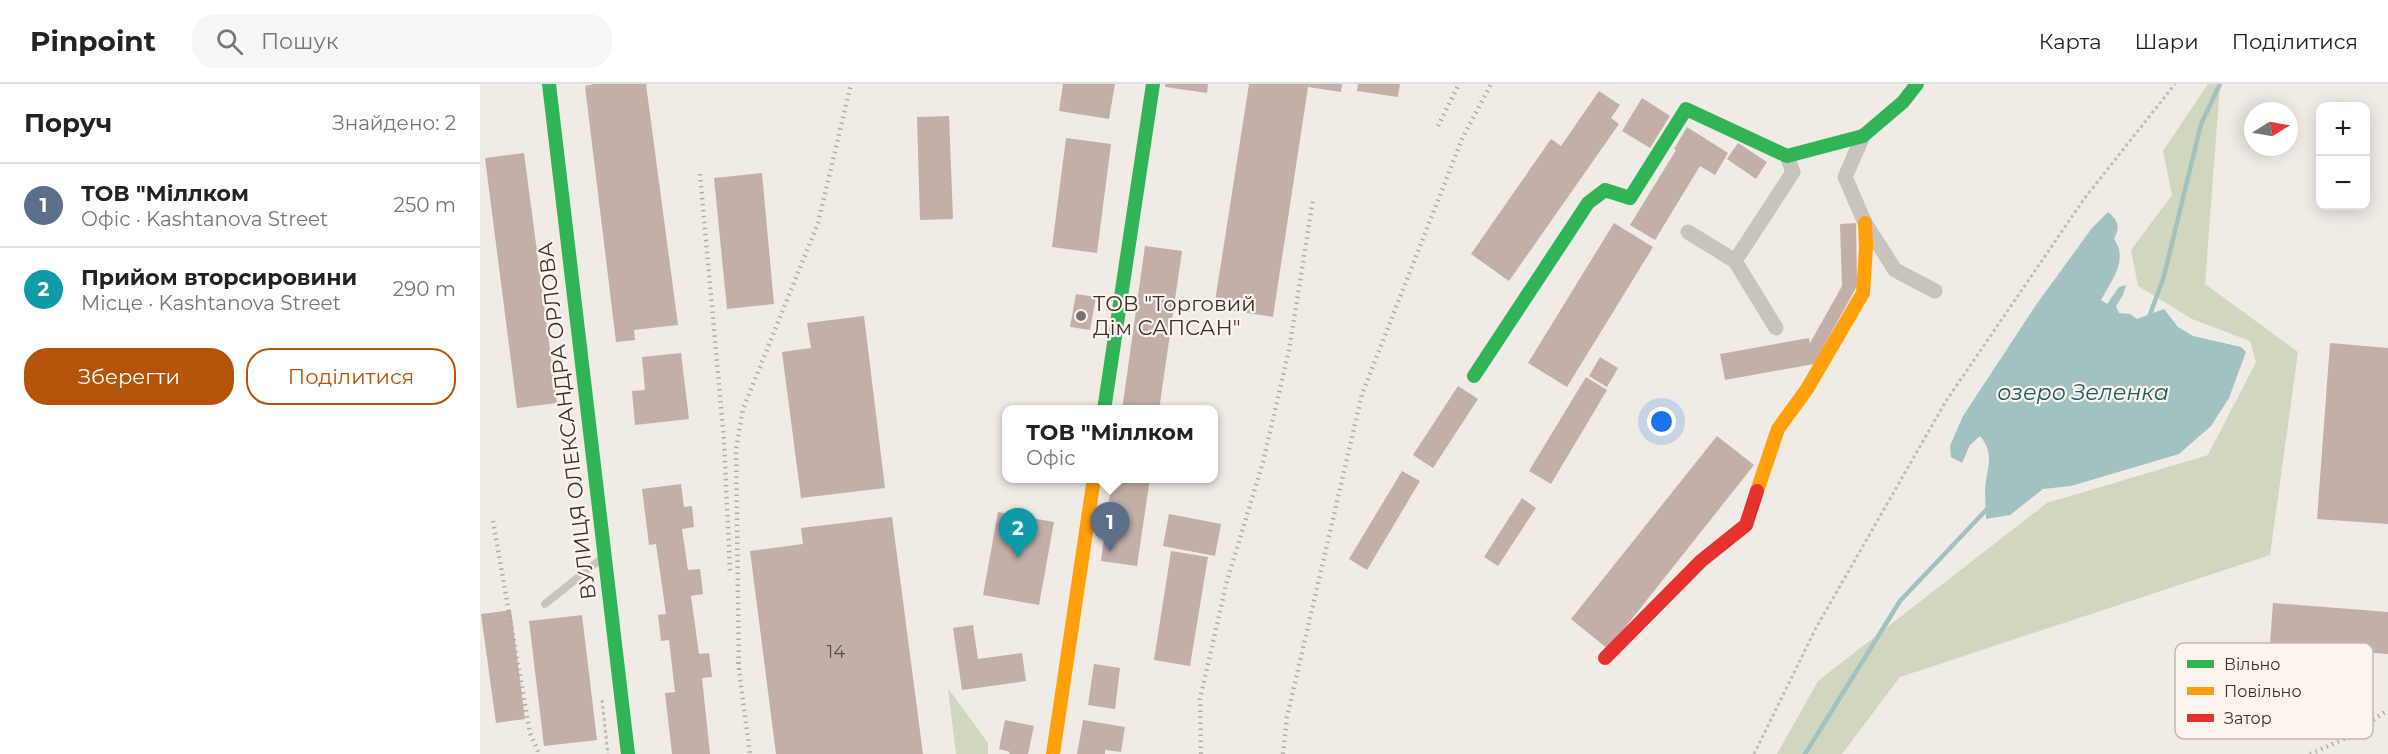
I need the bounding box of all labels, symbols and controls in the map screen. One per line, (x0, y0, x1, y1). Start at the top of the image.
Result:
search box (192, 14, 612, 68)
text: Pinpoint (30, 24, 156, 58)
icon: search (213, 25, 246, 58)
text: Пошук (261, 28, 339, 55)
text: Карта (2039, 29, 2102, 54)
text: Шари (2135, 29, 2199, 54)
text: Поділитися (2232, 29, 2358, 54)
north arrow (2244, 102, 2298, 156)
map controls (2316, 102, 2370, 210)
button: + (2316, 102, 2370, 156)
text: Поруч (24, 107, 112, 139)
text: Знайдено: 2 (332, 111, 456, 135)
button: − (2316, 156, 2370, 210)
text: ТОВ "Міллком (81, 180, 249, 207)
text: 1 (40, 193, 47, 217)
text: 250 m (394, 193, 456, 217)
text: Офіс · Kashtanova Street (81, 207, 328, 231)
street label: ВУЛИЦЯ ОЛЕКСАНДРА ОРЛОВА (532, 240, 601, 601)
text: Прийом вторсировини (81, 264, 357, 291)
text: 2 (38, 277, 49, 301)
text: 290 m (393, 277, 456, 301)
text: Місце · Kashtanova Street (81, 291, 341, 315)
place label: ТОВ "Торговий Дім САПСАН" (1093, 291, 1256, 340)
marker: ТОВ "Торговий Дім САПСАН" (1074, 309, 1088, 323)
button: Зберегти (24, 348, 234, 405)
button: Поділитися (246, 348, 456, 405)
water label: озеро Зеленка (1997, 379, 2169, 406)
popup (1002, 405, 1218, 483)
your location (1647, 407, 1676, 436)
text: ТОВ "Міллком (1026, 419, 1194, 446)
text: Офіс (1026, 446, 1076, 470)
pin: 1 (1090, 502, 1130, 552)
pin: 2 (998, 508, 1038, 558)
house number: 14 (827, 641, 845, 663)
legend (2175, 643, 2373, 739)
text: Вільно (2224, 655, 2280, 674)
text: Повільно (2224, 682, 2302, 701)
text: Затор (2224, 709, 2272, 728)

